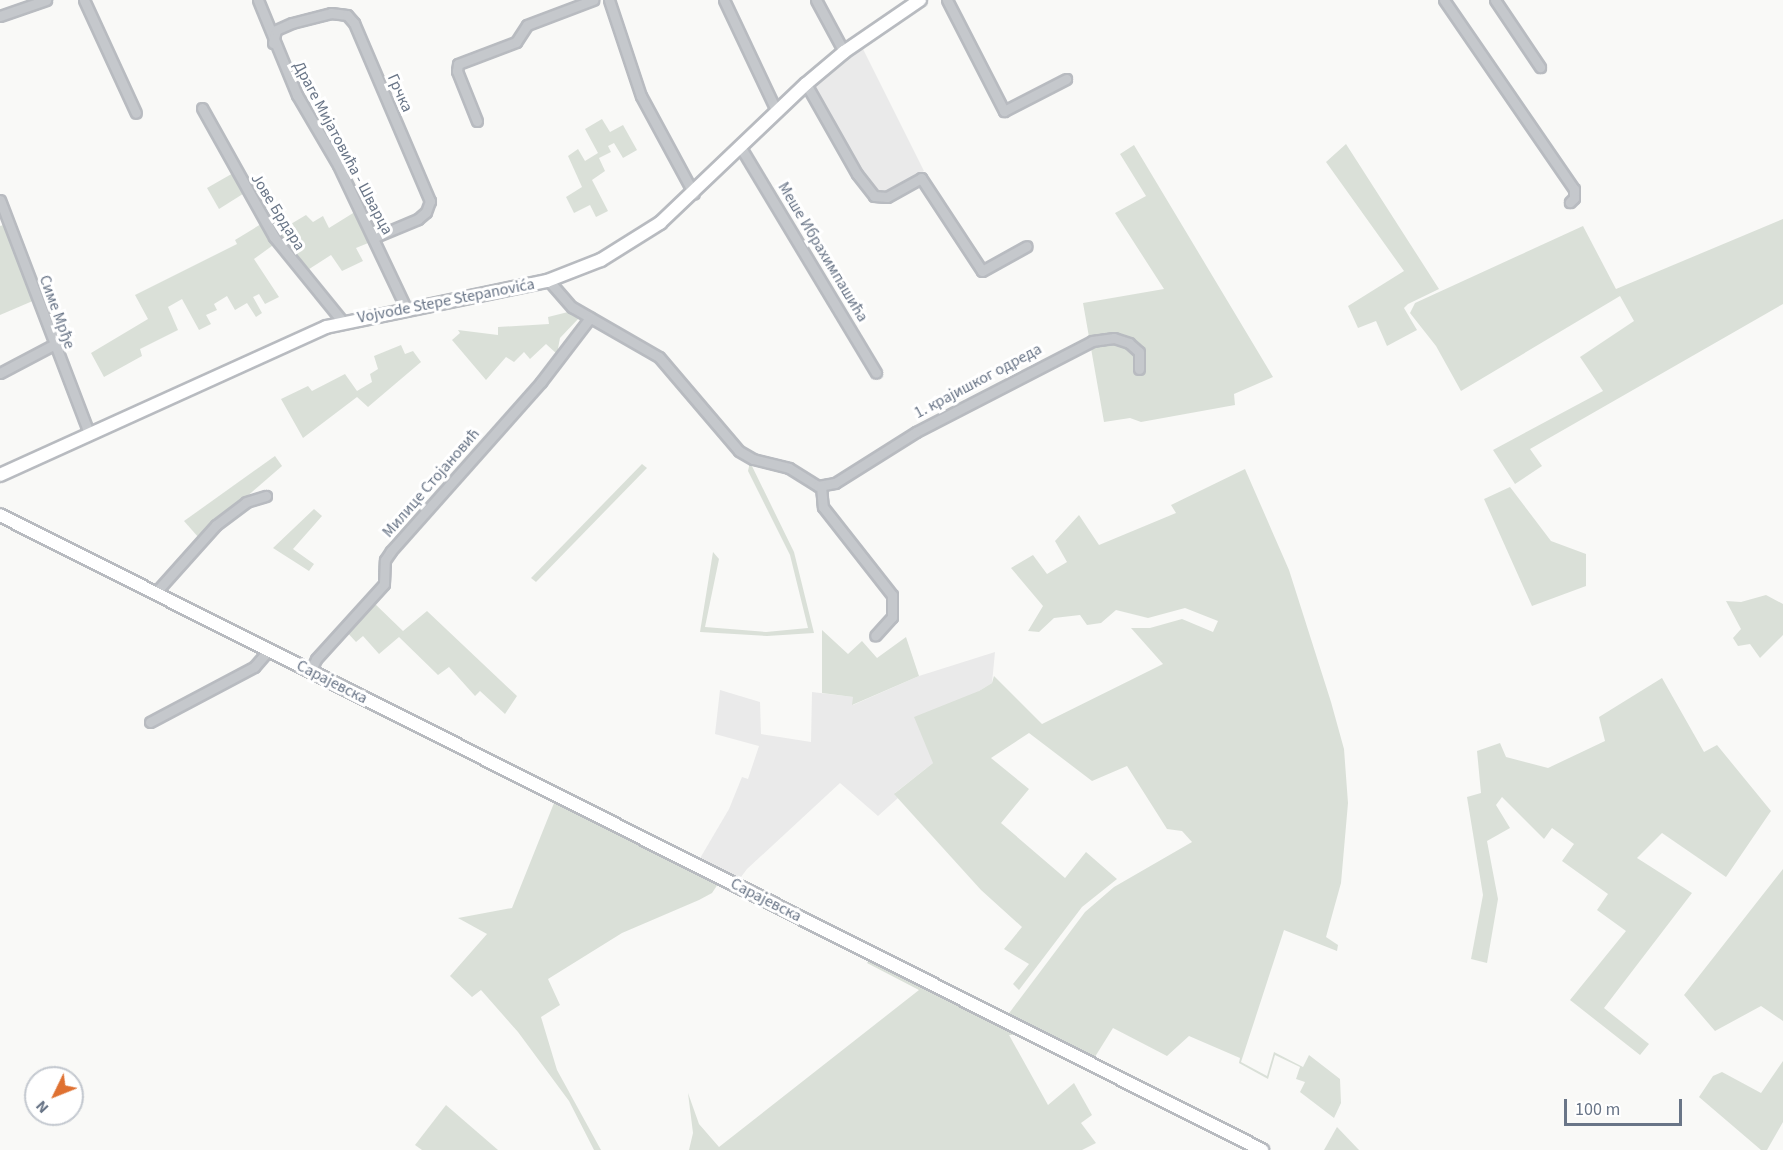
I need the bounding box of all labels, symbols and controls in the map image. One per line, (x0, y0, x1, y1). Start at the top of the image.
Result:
street label: Драге Мијатовића - Шварца (289, 58, 397, 238)
street label: Грчка (383, 71, 417, 115)
street label: Јове Брдара (247, 170, 309, 254)
street label: Меше Ибрахимпашића (774, 179, 872, 325)
street label: Симе Мрђе (35, 273, 79, 351)
street label: Vojvode Stepe Stepanovića (356, 274, 536, 328)
street label: 1. крајишког одреда (911, 339, 1045, 423)
street label: Милице Стојановић (378, 425, 484, 541)
street label: Сарајевска (293, 656, 371, 708)
street label: Сарајевска (727, 874, 805, 926)
north arrow (24, 1066, 84, 1126)
scale bar (1567, 1087, 1686, 1125)
text: N (31, 1096, 54, 1118)
text: 100 m (1575, 1097, 1620, 1122)

